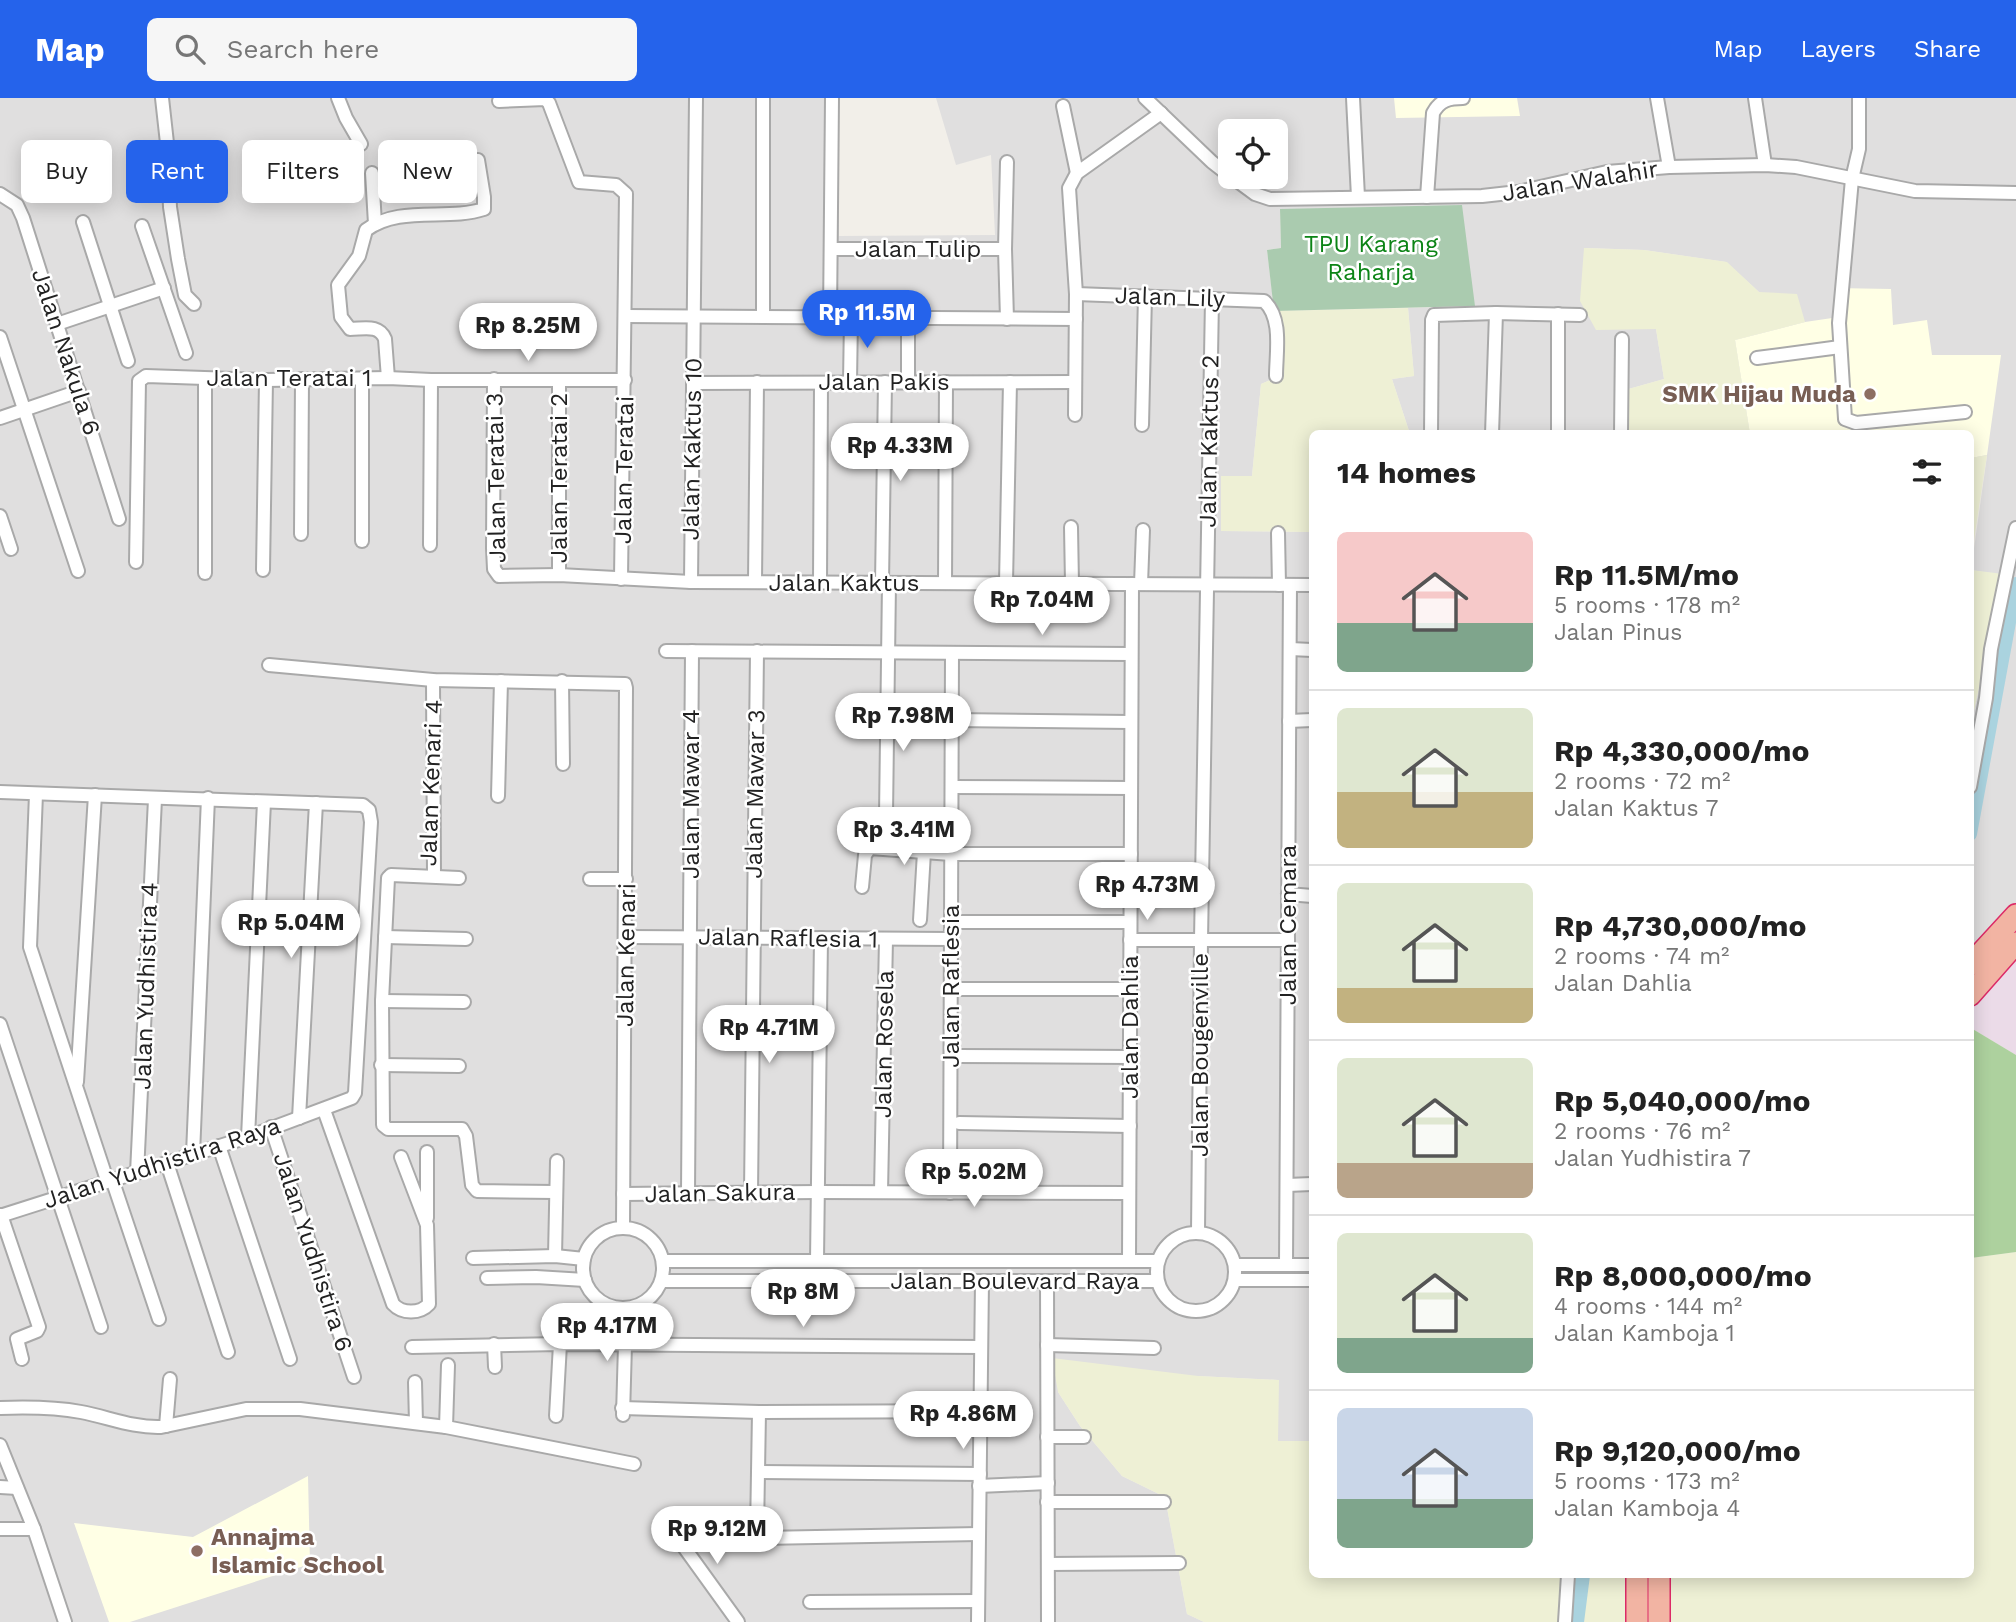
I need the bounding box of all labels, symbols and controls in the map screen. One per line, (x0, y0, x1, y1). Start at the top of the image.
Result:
search box (147, 18, 637, 81)
text: Map (35, 30, 105, 69)
icon: search (171, 30, 209, 68)
text: Search here (227, 34, 379, 64)
text: Map (1714, 35, 1762, 63)
text: Layers (1800, 35, 1876, 63)
text: Share (1914, 35, 1981, 63)
map controls (1218, 119, 1288, 189)
button: locate (1218, 119, 1288, 189)
chip: Buy (21, 140, 112, 203)
chip: Rent (126, 140, 228, 203)
chip: Filters (242, 140, 364, 203)
chip: New (378, 140, 477, 203)
street label: Jalan Walahir (1500, 155, 1660, 207)
park label: TPU Karang Raharja (1304, 230, 1438, 286)
street label: Jalan Tulip (855, 235, 981, 263)
street label: Jalan Nakula 6 (26, 265, 106, 439)
street label: Jalan Lily (1114, 281, 1226, 313)
pin: Rp 11.5M (795, 290, 939, 350)
text: Rp 11.5M (818, 299, 916, 326)
pin: Rp 8.25M (456, 303, 600, 363)
text: Rp 8.25M (475, 312, 581, 339)
street label: Jalan Kaktus 2 (1193, 354, 1225, 528)
street label: Jalan Kaktus 10 (676, 357, 708, 541)
street label: Jalan Teratai 1 (206, 364, 372, 392)
street label: Jalan Pakis (818, 368, 950, 396)
place label: SMK Hijau Muda (1662, 380, 1856, 408)
marker: SMK Hijau Muda (1862, 386, 1878, 402)
street label: Jalan Teratai 3 (481, 393, 511, 563)
street label: Jalan Teratai 2 (545, 393, 573, 563)
street label: Jalan Teratai (609, 396, 639, 544)
pin: Rp 4.33M (828, 424, 972, 483)
text: Rp 4.33M (847, 432, 953, 459)
icon: filters (1908, 453, 1946, 491)
text: 14 homes (1337, 455, 1476, 490)
text: Rp 11.5M/mo (1554, 557, 1739, 592)
icon: home (1393, 560, 1477, 644)
street label: Jalan Kaktus (769, 569, 919, 597)
pin: Rp 7.04M (970, 578, 1114, 637)
text: Rp 7.04M (990, 586, 1094, 613)
text: 5 rooms · 178 m² (1554, 592, 1740, 619)
text: Jalan Pinus (1554, 619, 1682, 646)
pin: Rp 7.98M (831, 694, 975, 753)
street label: Jalan Kenari 4 (414, 699, 448, 867)
text: Rp 7.98M (851, 702, 955, 729)
street label: Jalan Mawar 4 (677, 709, 705, 879)
street label: Jalan Mawar 3 (740, 709, 770, 879)
text: Rp 4,330,000/mo (1554, 733, 1809, 768)
icon: home (1393, 736, 1477, 820)
text: 2 rooms · 72 m² (1554, 768, 1730, 795)
text: Jalan Kaktus 7 (1554, 795, 1718, 822)
pin: Rp 3.41M (832, 808, 976, 867)
text: Rp 3.41M (853, 816, 955, 843)
street label: Jalan Cemara (1274, 845, 1302, 1005)
pin: Rp 4.73M (1075, 862, 1219, 922)
text: Rp 4.73M (1095, 871, 1199, 898)
street label: Jalan Yudhistira 4 (128, 882, 164, 1090)
street label: Jalan Kenari (611, 883, 641, 1027)
pin: Rp 5.04M (219, 900, 363, 960)
street label: Jalan Raflesia (937, 904, 965, 1068)
text: Rp 4,730,000/mo (1554, 908, 1807, 943)
text: Rp 5.04M (237, 909, 345, 936)
icon: home (1393, 911, 1477, 995)
street label: Jalan Raflesia 1 (698, 922, 878, 954)
text: 2 rooms · 74 m² (1554, 943, 1729, 970)
street label: Jalan Bougenville (1186, 953, 1214, 1157)
street label: Jalan Dahlia (1116, 955, 1144, 1099)
street label: Jalan Rosela (869, 970, 899, 1118)
text: Jalan Dahlia (1554, 970, 1692, 997)
pin: Rp 4.71M (697, 1006, 841, 1065)
text: Rp 4.71M (719, 1014, 819, 1041)
text: Rp 5,040,000/mo (1554, 1083, 1811, 1118)
icon: home (1393, 1086, 1477, 1170)
street label: Jalan Yudhistira Raya (40, 1111, 284, 1215)
text: 2 rooms · 76 m² (1554, 1118, 1730, 1145)
text: Jalan Yudhistira 7 (1554, 1145, 1751, 1172)
street label: Jalan Yudhistira 6 (268, 1149, 358, 1355)
pin: Rp 5.02M (902, 1150, 1046, 1209)
text: Rp 5.02M (921, 1158, 1027, 1185)
street label: Jalan Sakura (644, 1178, 796, 1208)
text: Rp 8,000,000/mo (1554, 1258, 1812, 1293)
icon: home (1393, 1261, 1477, 1345)
street label: Jalan Boulevard Raya (890, 1267, 1140, 1295)
pin: Rp 8M (754, 1270, 852, 1329)
text: Rp 8M (767, 1278, 839, 1305)
text: 4 rooms · 144 m² (1554, 1293, 1742, 1320)
pin: Rp 4.17M (535, 1304, 679, 1363)
text: Rp 4.17M (557, 1312, 657, 1339)
text: Jalan Kamboja 1 (1554, 1320, 1735, 1347)
pin: Rp 4.86M (891, 1392, 1035, 1451)
text: Rp 4.86M (909, 1400, 1017, 1427)
text: Rp 9,120,000/mo (1554, 1433, 1801, 1468)
icon: home (1393, 1436, 1477, 1520)
text: 5 rooms · 173 m² (1554, 1468, 1740, 1495)
text: Jalan Kamboja 4 (1554, 1495, 1740, 1522)
pin: Rp 9.12M (645, 1506, 789, 1566)
text: Rp 9.12M (667, 1515, 767, 1542)
place label: Annajma Islamic School (211, 1523, 384, 1579)
marker: Annajma Islamic School (189, 1543, 205, 1559)

